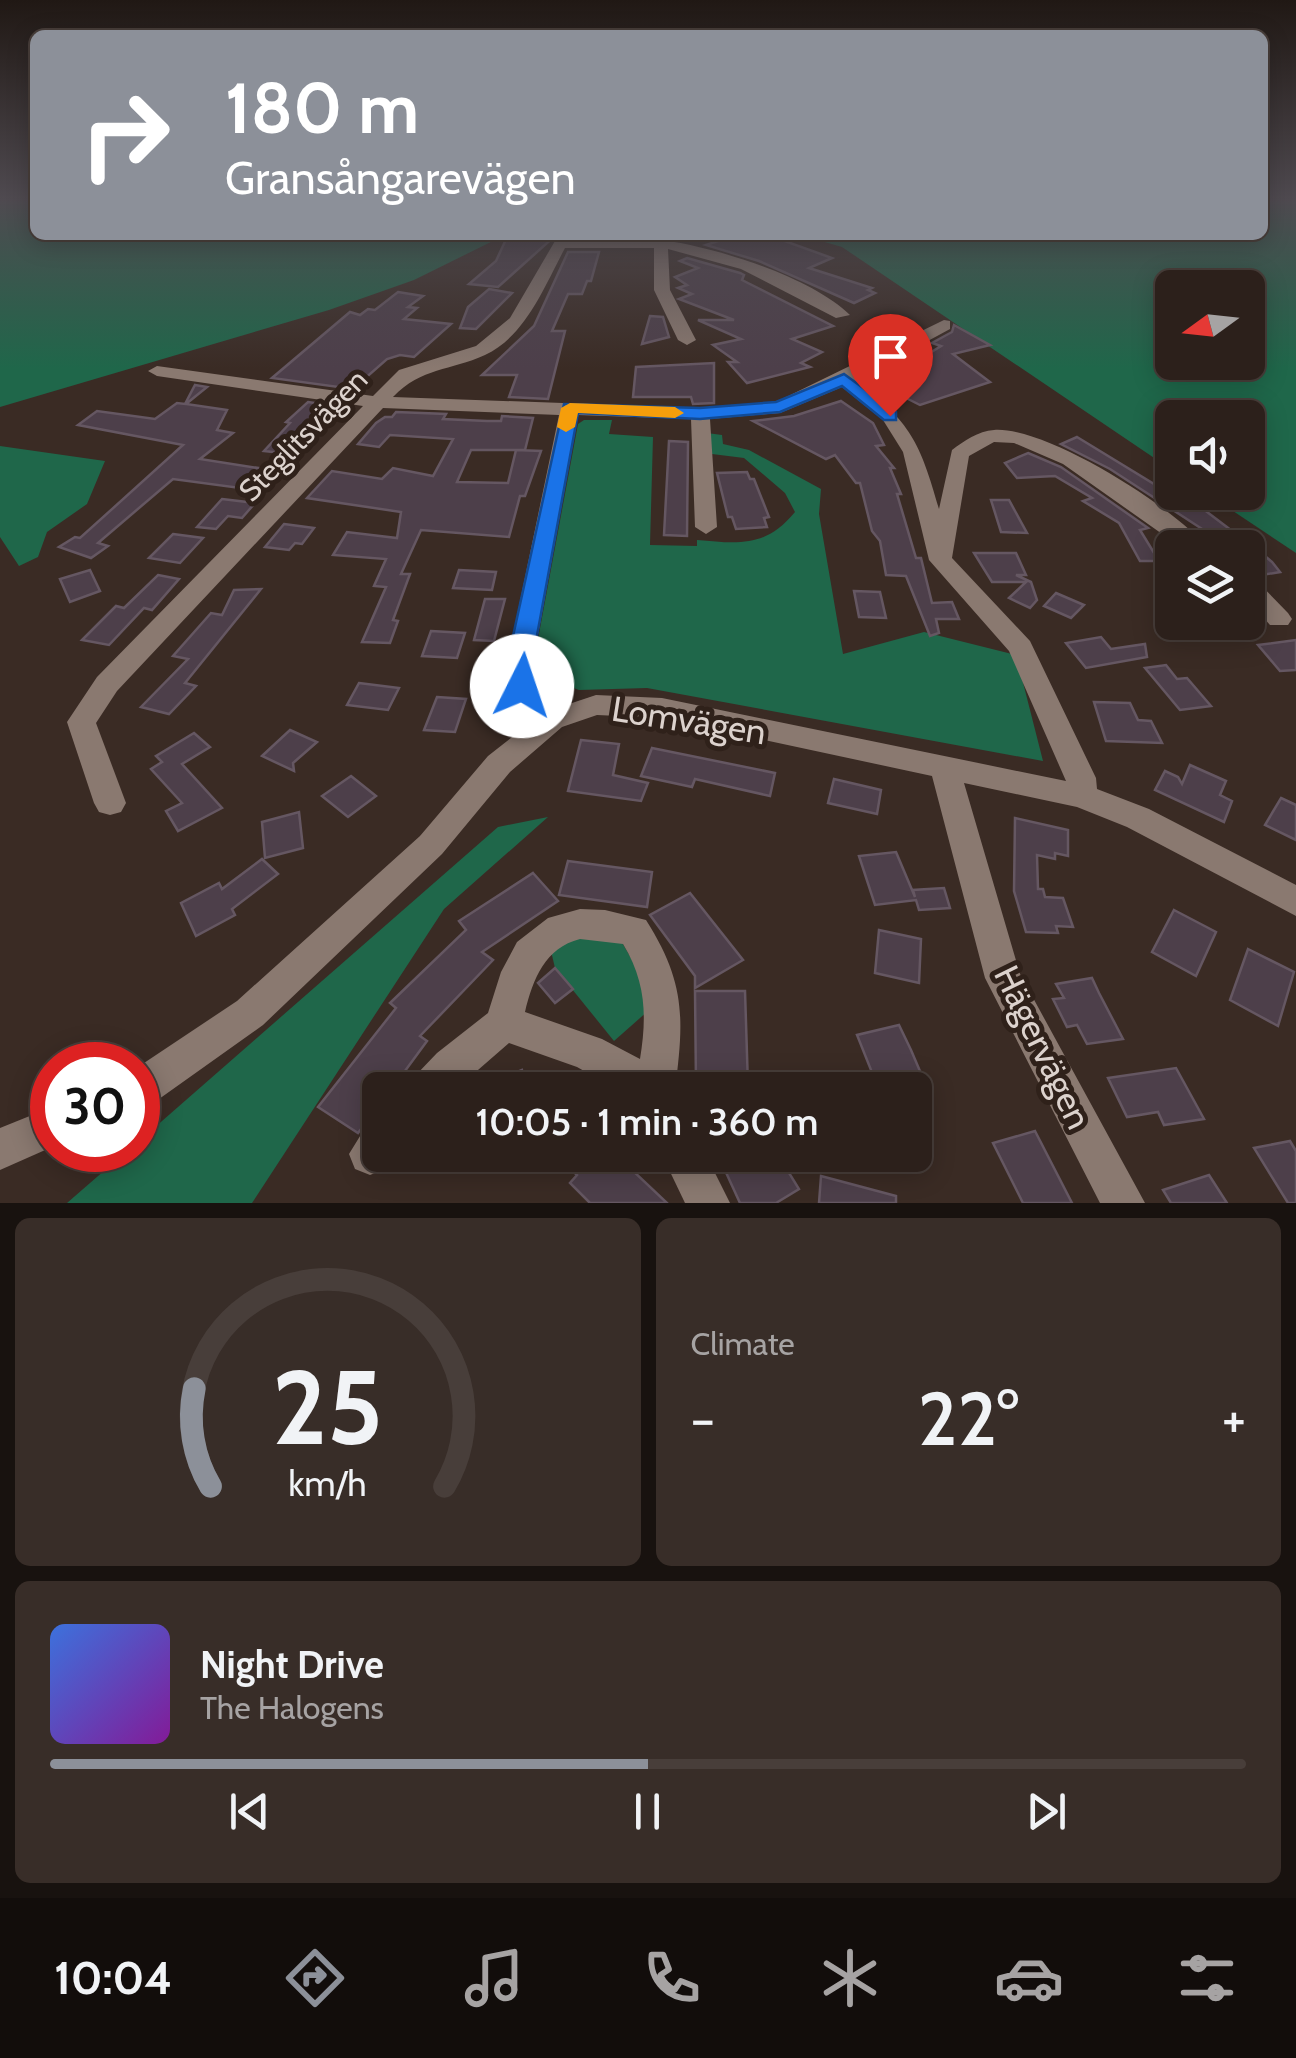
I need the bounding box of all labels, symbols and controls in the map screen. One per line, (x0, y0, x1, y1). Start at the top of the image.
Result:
text: 180 m (225, 65, 419, 151)
icon: right (60, 70, 190, 200)
text: Gransångarevägen (225, 151, 576, 205)
north arrow (1155, 270, 1265, 380)
map controls (1155, 270, 1265, 640)
pin (848, 314, 933, 417)
icon: arrive (863, 329, 918, 384)
street label: Steglitsvägen (231, 361, 375, 509)
button: sound (1155, 400, 1265, 510)
button: layers (1155, 530, 1265, 640)
position arrow (470, 634, 574, 738)
street label: Lomvägen (609, 687, 769, 753)
street label: Hägervägen (985, 958, 1101, 1136)
speed limit sign: 30 (30, 1042, 160, 1172)
text: 10:05 · 1 min · 360 m (476, 1098, 818, 1145)
text: Climate (691, 1324, 795, 1363)
text: 25 (272, 1344, 383, 1470)
text: 22° (918, 1373, 1019, 1464)
text: − (691, 1385, 715, 1452)
text: + (1222, 1385, 1246, 1452)
text: km/h (289, 1462, 367, 1505)
text: Night Drive (200, 1641, 384, 1688)
text: The Halogens (200, 1688, 384, 1727)
icon: previous (222, 1784, 277, 1839)
icon: pause (620, 1784, 675, 1839)
icon: next (1019, 1784, 1074, 1839)
icon: directions (280, 1943, 350, 2013)
icon: music (459, 1943, 529, 2013)
icon: phone (637, 1943, 707, 2013)
icon: climate (815, 1943, 885, 2013)
icon: car (994, 1943, 1064, 2013)
icon: filters (1172, 1943, 1242, 2013)
text: 10:04 (54, 1951, 172, 2005)

